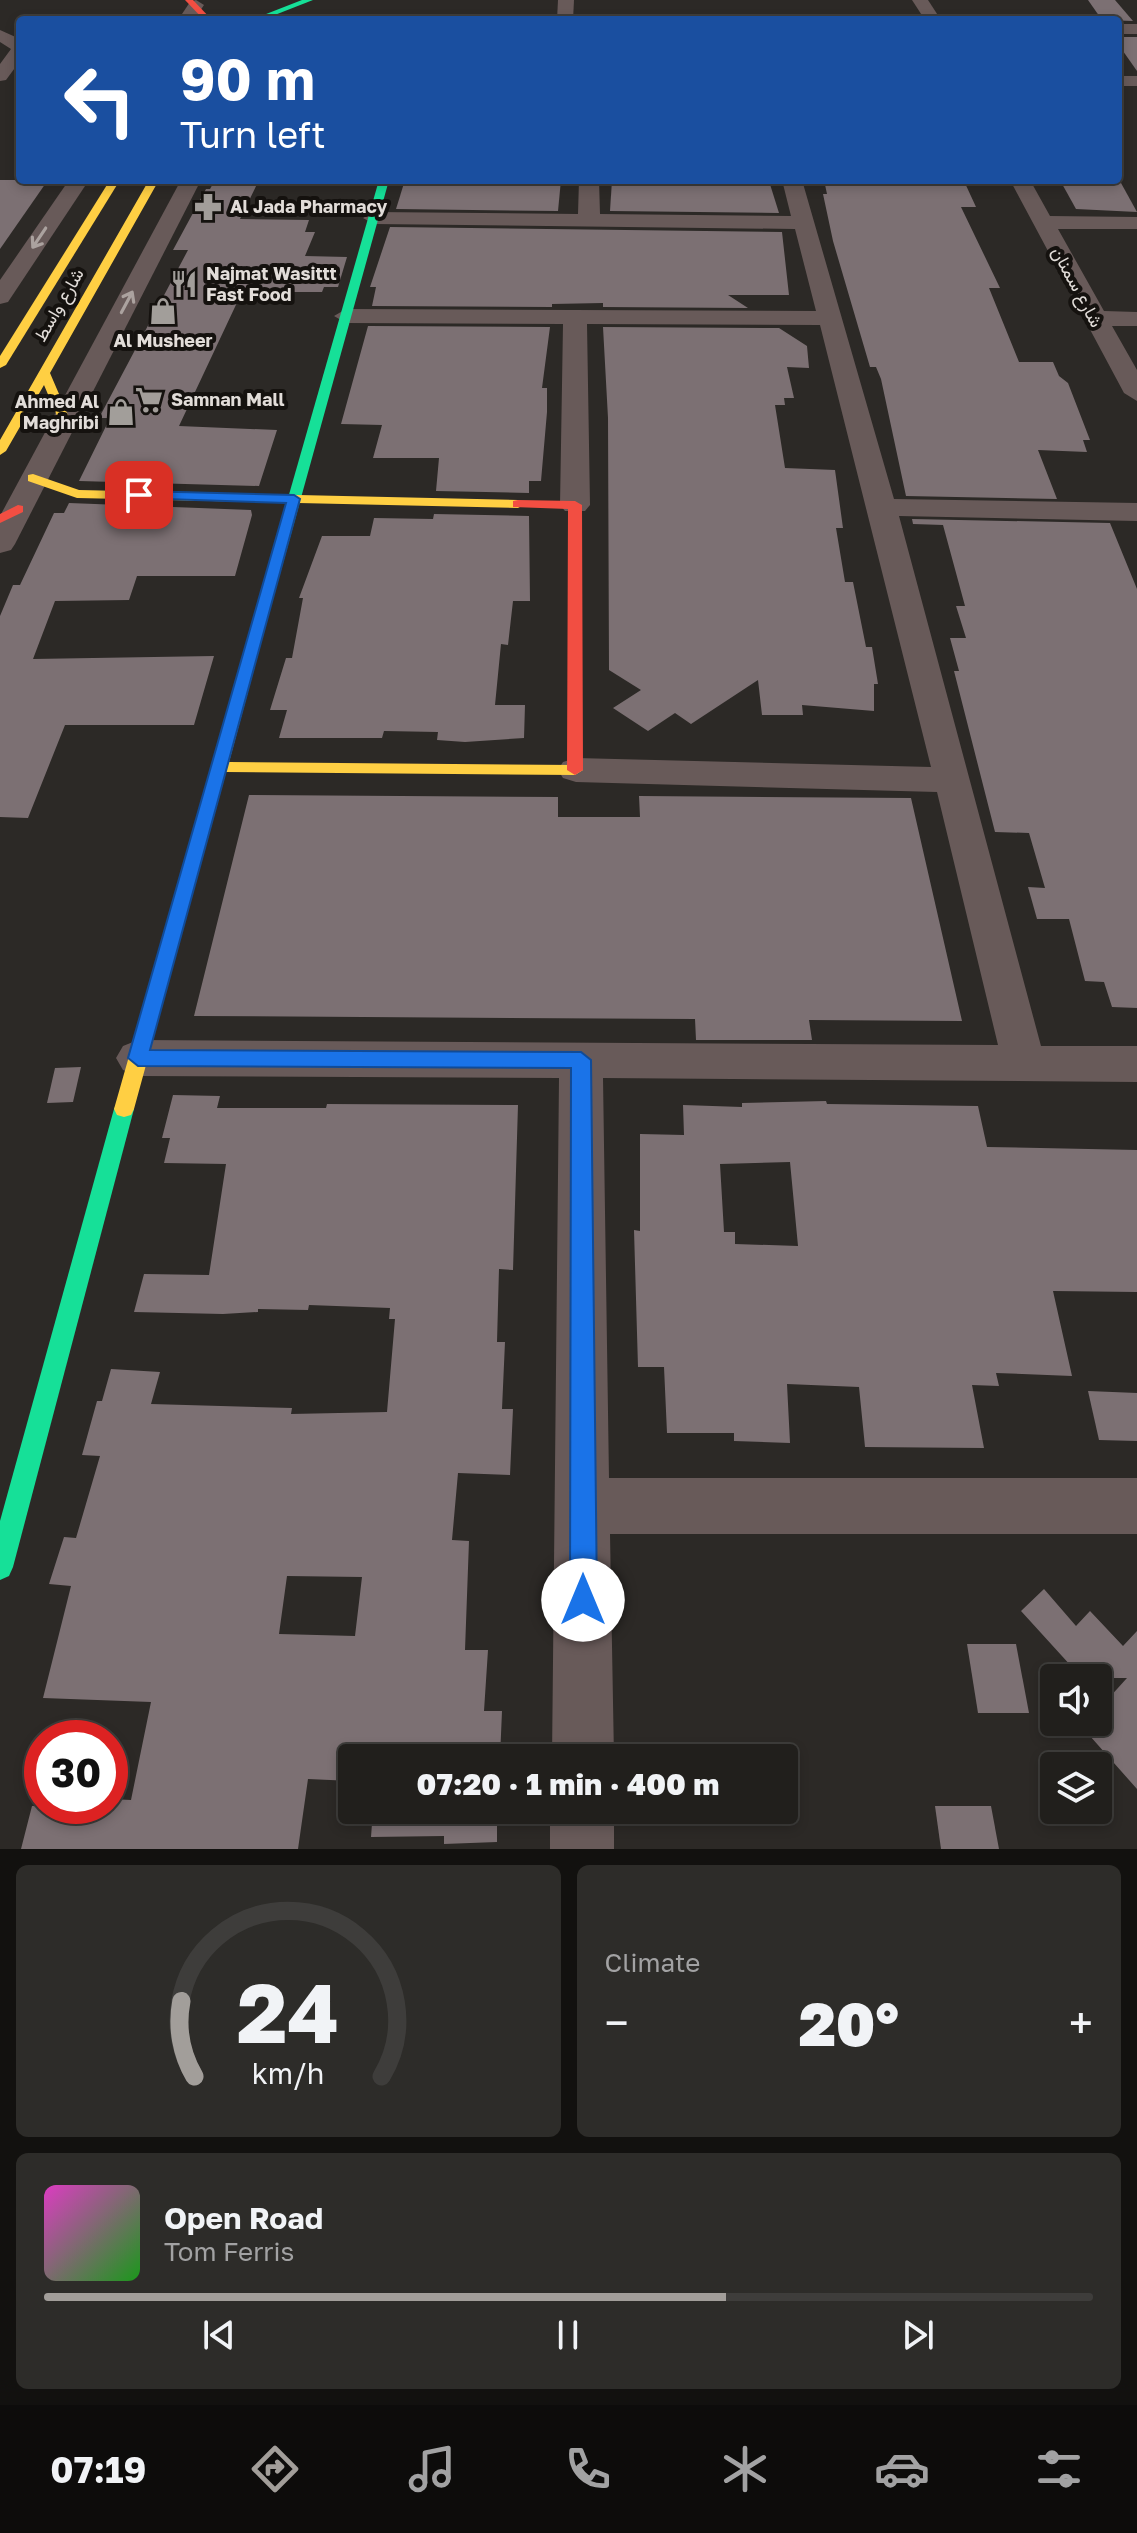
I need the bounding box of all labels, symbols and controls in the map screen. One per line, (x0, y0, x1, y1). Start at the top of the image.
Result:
text: 90 m (180, 45, 315, 112)
icon: left (48, 48, 152, 152)
text: Turn left (180, 113, 326, 156)
pharmacy icon: Al Jada Pharmacy (193, 192, 223, 222)
place label: Al Jada Pharmacy (230, 195, 387, 217)
one-way arrow (31, 227, 47, 249)
street label: شارع سمنان (1046, 242, 1108, 332)
place label: Najmat Wasittt Fast Food (206, 262, 337, 305)
street label: شارع واسط (28, 264, 90, 346)
restaurant icon: Najmat Wasittt Fast Food (169, 269, 199, 299)
one-way arrow (120, 291, 136, 314)
shop icon: Al Musheer (148, 296, 178, 326)
place label: Al Musheer (113, 329, 213, 351)
supermarket icon: Samnan Mall (134, 385, 164, 415)
place label: Samnan Mall (171, 388, 285, 410)
place label: Ahmed Al Maghribi (15, 390, 99, 433)
shop icon: Ahmed Al Maghribi (106, 397, 136, 427)
pin (105, 461, 173, 529)
icon: arrive (117, 473, 161, 517)
position arrow (541, 1558, 625, 1642)
map controls (1040, 1664, 1112, 1824)
button: sound (1040, 1664, 1112, 1736)
speed limit sign: 30 (24, 1720, 128, 1824)
button: layers (1040, 1752, 1112, 1824)
text: 07:20 · 1 min · 400 m (417, 1766, 719, 1802)
text: Climate (605, 1947, 700, 1978)
text: 24 (237, 1961, 340, 2061)
text: 20° (799, 1987, 899, 2059)
text: − (605, 1996, 629, 2049)
text: + (1069, 1996, 1093, 2049)
text: km/h (252, 2056, 325, 2090)
text: Open Road (164, 2200, 323, 2236)
text: Tom Ferris (164, 2236, 294, 2267)
icon: previous (197, 2313, 241, 2357)
icon: pause (546, 2313, 590, 2357)
icon: next (896, 2313, 940, 2357)
icon: directions (247, 2441, 303, 2497)
icon: music (404, 2441, 460, 2497)
icon: phone (560, 2441, 616, 2497)
icon: climate (717, 2441, 773, 2497)
icon: car (874, 2441, 930, 2497)
icon: filters (1031, 2441, 1087, 2497)
text: 07:19 (50, 2448, 146, 2491)

